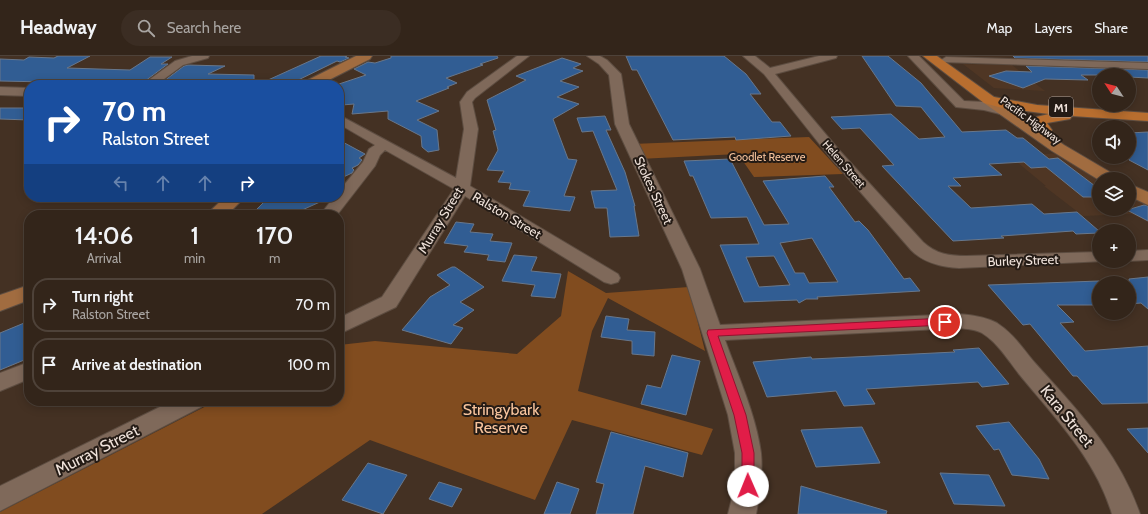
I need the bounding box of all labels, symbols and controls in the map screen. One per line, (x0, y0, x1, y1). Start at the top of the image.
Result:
search box (121, 10, 401, 46)
text: Headway (20, 16, 97, 39)
icon: search (135, 17, 157, 39)
text: Search here (167, 19, 241, 37)
text: Map (987, 19, 1012, 37)
text: Layers (1034, 19, 1072, 37)
text: Share (1094, 19, 1128, 37)
north arrow (1092, 68, 1136, 112)
map controls (1092, 68, 1136, 320)
street label: Pacific Highway (998, 93, 1065, 147)
text: 70 m (102, 94, 166, 128)
icon: right (36, 96, 88, 148)
road number: M1 (1049, 97, 1073, 117)
button: sound (1092, 120, 1136, 164)
text: Ralston Street (102, 128, 209, 150)
street label: Helen Street (820, 137, 869, 191)
park label: Goodlet Reserve (729, 150, 806, 164)
street label: Stokes Street (631, 154, 677, 227)
icon: left (110, 172, 132, 194)
icon: ahead (152, 172, 174, 194)
icon: ahead (194, 172, 216, 194)
icon: right (236, 172, 258, 194)
button: layers (1092, 172, 1136, 216)
street label: Murray Street (414, 184, 466, 256)
street label: Ralston Street (470, 188, 545, 242)
text: 14:06 (75, 221, 133, 250)
text: 1 (190, 221, 199, 250)
text: 170 (256, 221, 293, 250)
button: + (1092, 224, 1136, 268)
text: Arrival (87, 250, 121, 266)
text: min (184, 250, 205, 266)
text: m (269, 250, 280, 266)
street label: Burley Street (987, 251, 1059, 269)
button: − (1092, 276, 1136, 320)
text: Turn right (72, 288, 133, 306)
icon: right (38, 294, 60, 316)
text: 70 m (296, 296, 330, 314)
pin (928, 305, 962, 339)
text: Ralston Street (72, 306, 150, 322)
icon: arrive (934, 311, 956, 333)
icon: arrive (38, 354, 60, 376)
text: Arrive at destination (72, 356, 202, 374)
text: 100 m (288, 356, 330, 374)
street label: Kara Street (1036, 381, 1098, 451)
park label: Stringybark Reserve (463, 400, 540, 437)
street label: Murray Street (52, 421, 143, 479)
position arrow (727, 465, 769, 507)

